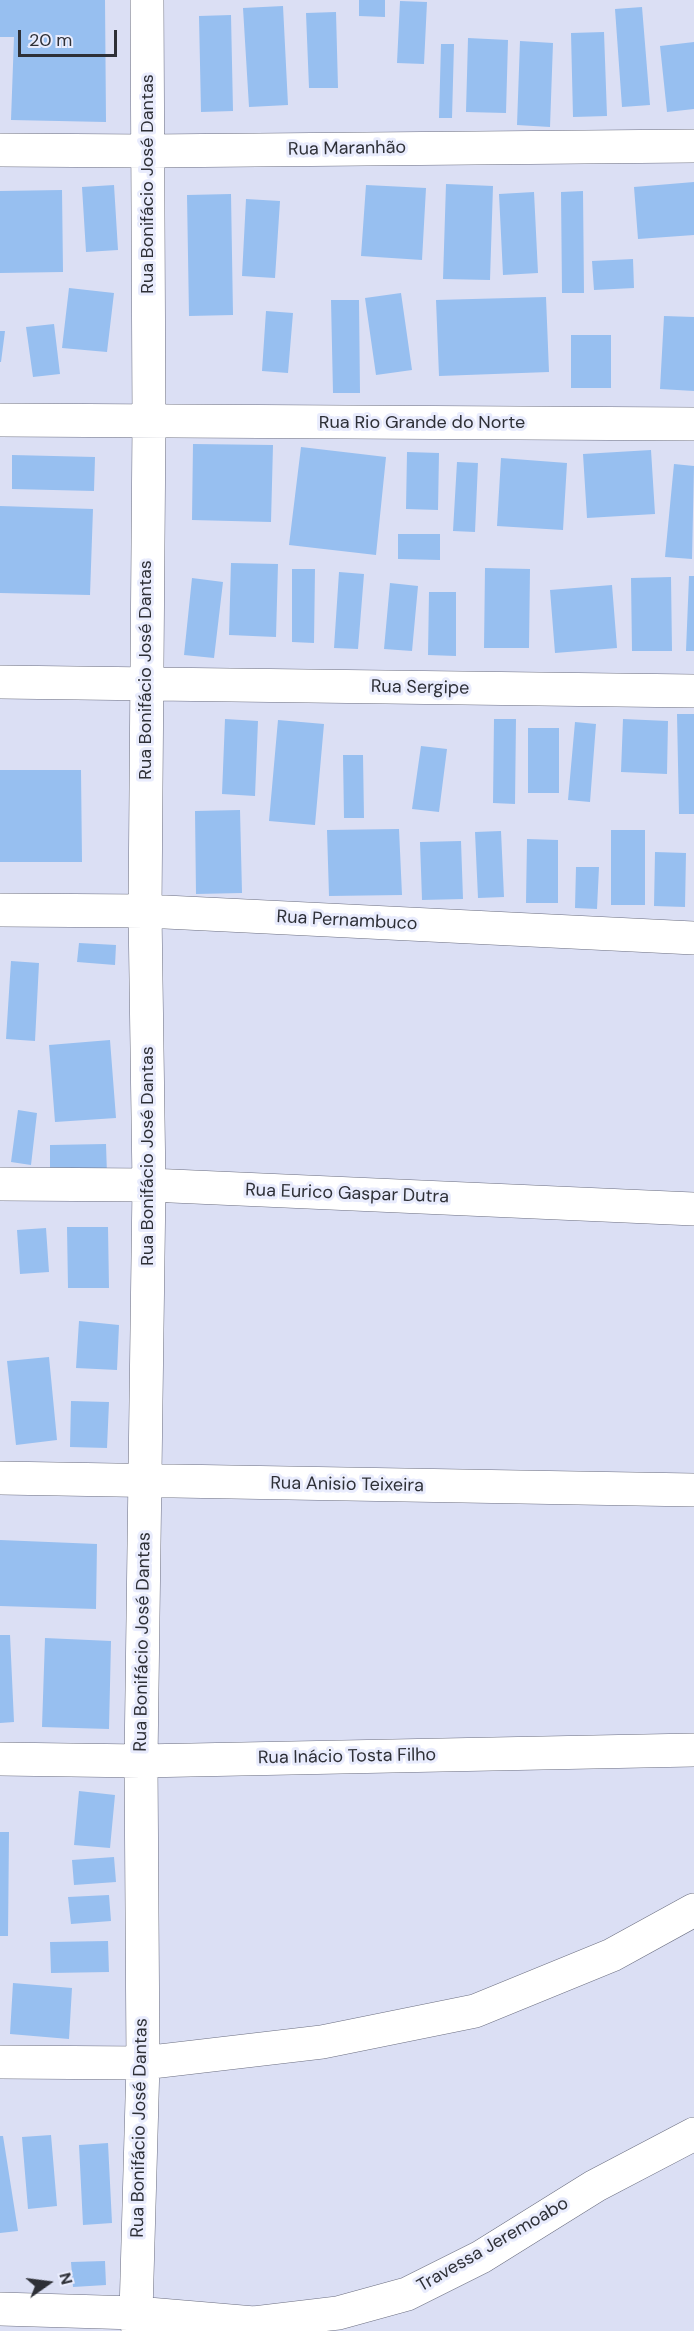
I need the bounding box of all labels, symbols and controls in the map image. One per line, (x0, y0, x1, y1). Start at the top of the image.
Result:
scale bar (21, 18, 120, 56)
text: 20 m (29, 28, 72, 52)
street label: Rua Bonifácio José Dantas (137, 74, 159, 294)
street label: Rua Maranhão (288, 137, 406, 161)
street label: Rua Rio Grande do Norte (319, 412, 525, 434)
street label: Rua Bonifácio José Dantas (135, 560, 157, 780)
street label: Rua Sergipe (371, 676, 469, 700)
street label: Rua Pernambuco (276, 907, 418, 935)
street label: Rua Bonifácio José Dantas (137, 1046, 159, 1266)
street label: Rua Eurico Gaspar Dutra (245, 1180, 449, 1208)
street label: Rua Anisio Teixeira (270, 1473, 424, 1497)
street label: Rua Bonifácio José Dantas (130, 1532, 156, 1752)
street label: Rua Inácio Tosta Filho (258, 1745, 436, 1769)
street label: Rua Bonifácio José Dantas (127, 2018, 153, 2238)
street label: Travessa Jeremoabo (413, 2193, 573, 2297)
north arrow (18, 2253, 78, 2313)
text: N (54, 2270, 78, 2287)

